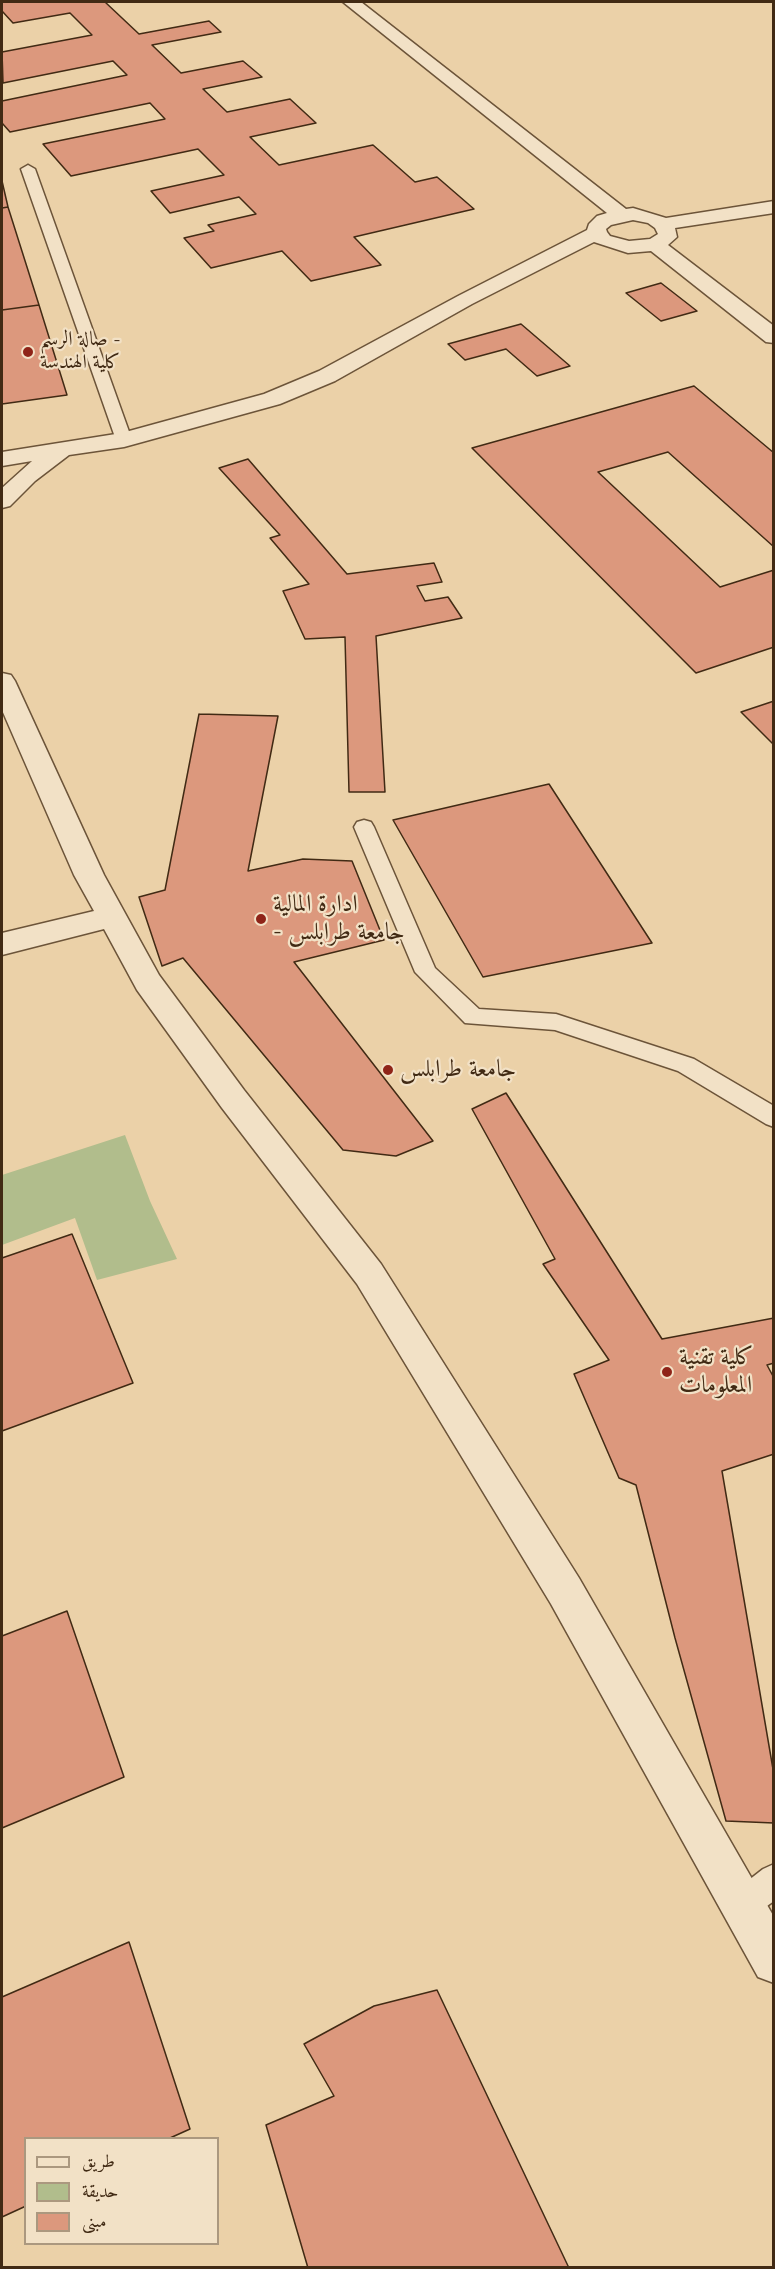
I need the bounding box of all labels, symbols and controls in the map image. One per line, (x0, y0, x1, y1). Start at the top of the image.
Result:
place label: صالة الرسم - كلية الهندسة (40, 328, 121, 375)
marker: صالة الرسم - كلية الهندسة (21, 345, 35, 359)
place label: ادارة المالية - جامعة طرابلس (273, 891, 405, 947)
marker: ادارة المالية - جامعة طرابلس (254, 912, 268, 926)
place label: جامعة طرابلس (400, 1056, 516, 1084)
marker: جامعة طرابلس (381, 1063, 395, 1077)
place label: كلية تقنية المعلومات (679, 1344, 754, 1400)
marker: كلية تقنية المعلومات (660, 1365, 674, 1379)
legend (24, 2137, 219, 2245)
text: طريق (82, 2153, 115, 2171)
text: حديقة (82, 2183, 118, 2201)
text: مبنى (82, 2213, 107, 2231)

